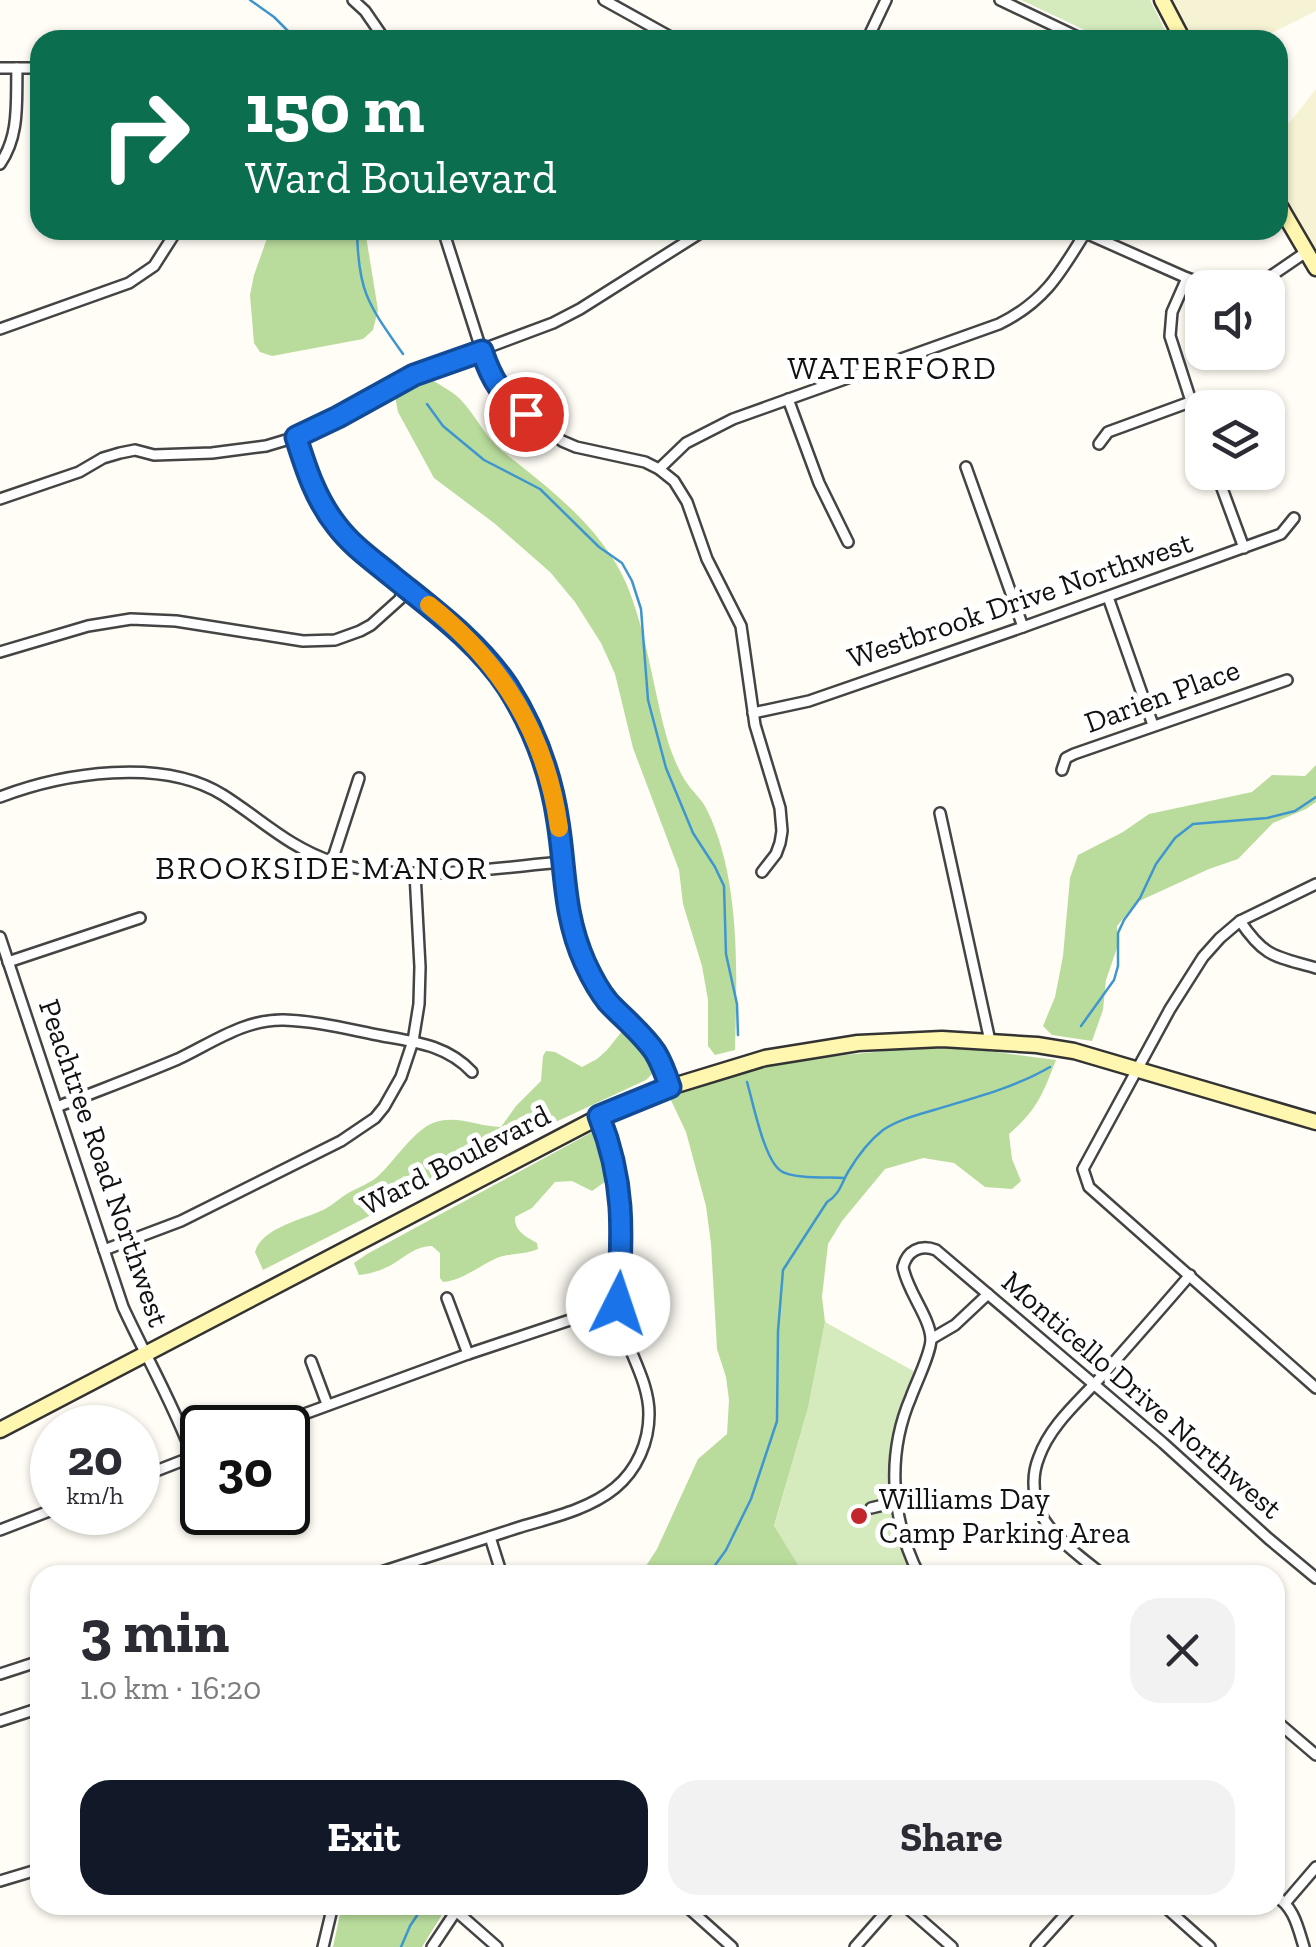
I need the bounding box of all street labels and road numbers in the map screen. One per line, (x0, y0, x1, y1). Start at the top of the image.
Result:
street label: Westbrook Drive Northwest (843, 524, 1197, 676)
street label: Darien Place (1080, 651, 1244, 741)
street label: Peachtree Road Northwest (31, 995, 177, 1331)
street label: Ward Boulevard (354, 1097, 556, 1223)
street label: Monticello Drive Northwest (995, 1264, 1289, 1526)

